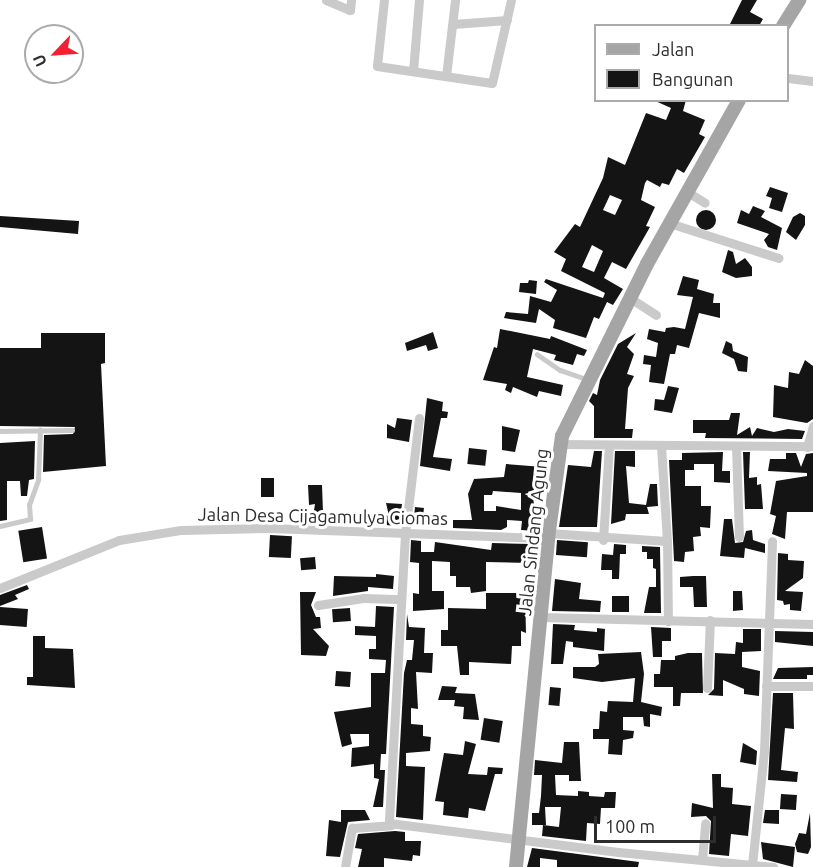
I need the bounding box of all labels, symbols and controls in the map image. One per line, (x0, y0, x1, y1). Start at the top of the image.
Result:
north arrow (24, 24, 84, 84)
legend (594, 24, 789, 102)
text: Jalan (652, 39, 694, 59)
text: U (29, 52, 50, 70)
text: Bangunan (652, 69, 733, 89)
street label: Jalan Sindang Agung (513, 447, 553, 617)
street label: Jalan Desa Cijagamulya Ciomas (198, 503, 448, 529)
scale bar (597, 804, 718, 842)
text: 100 m (605, 816, 655, 836)

